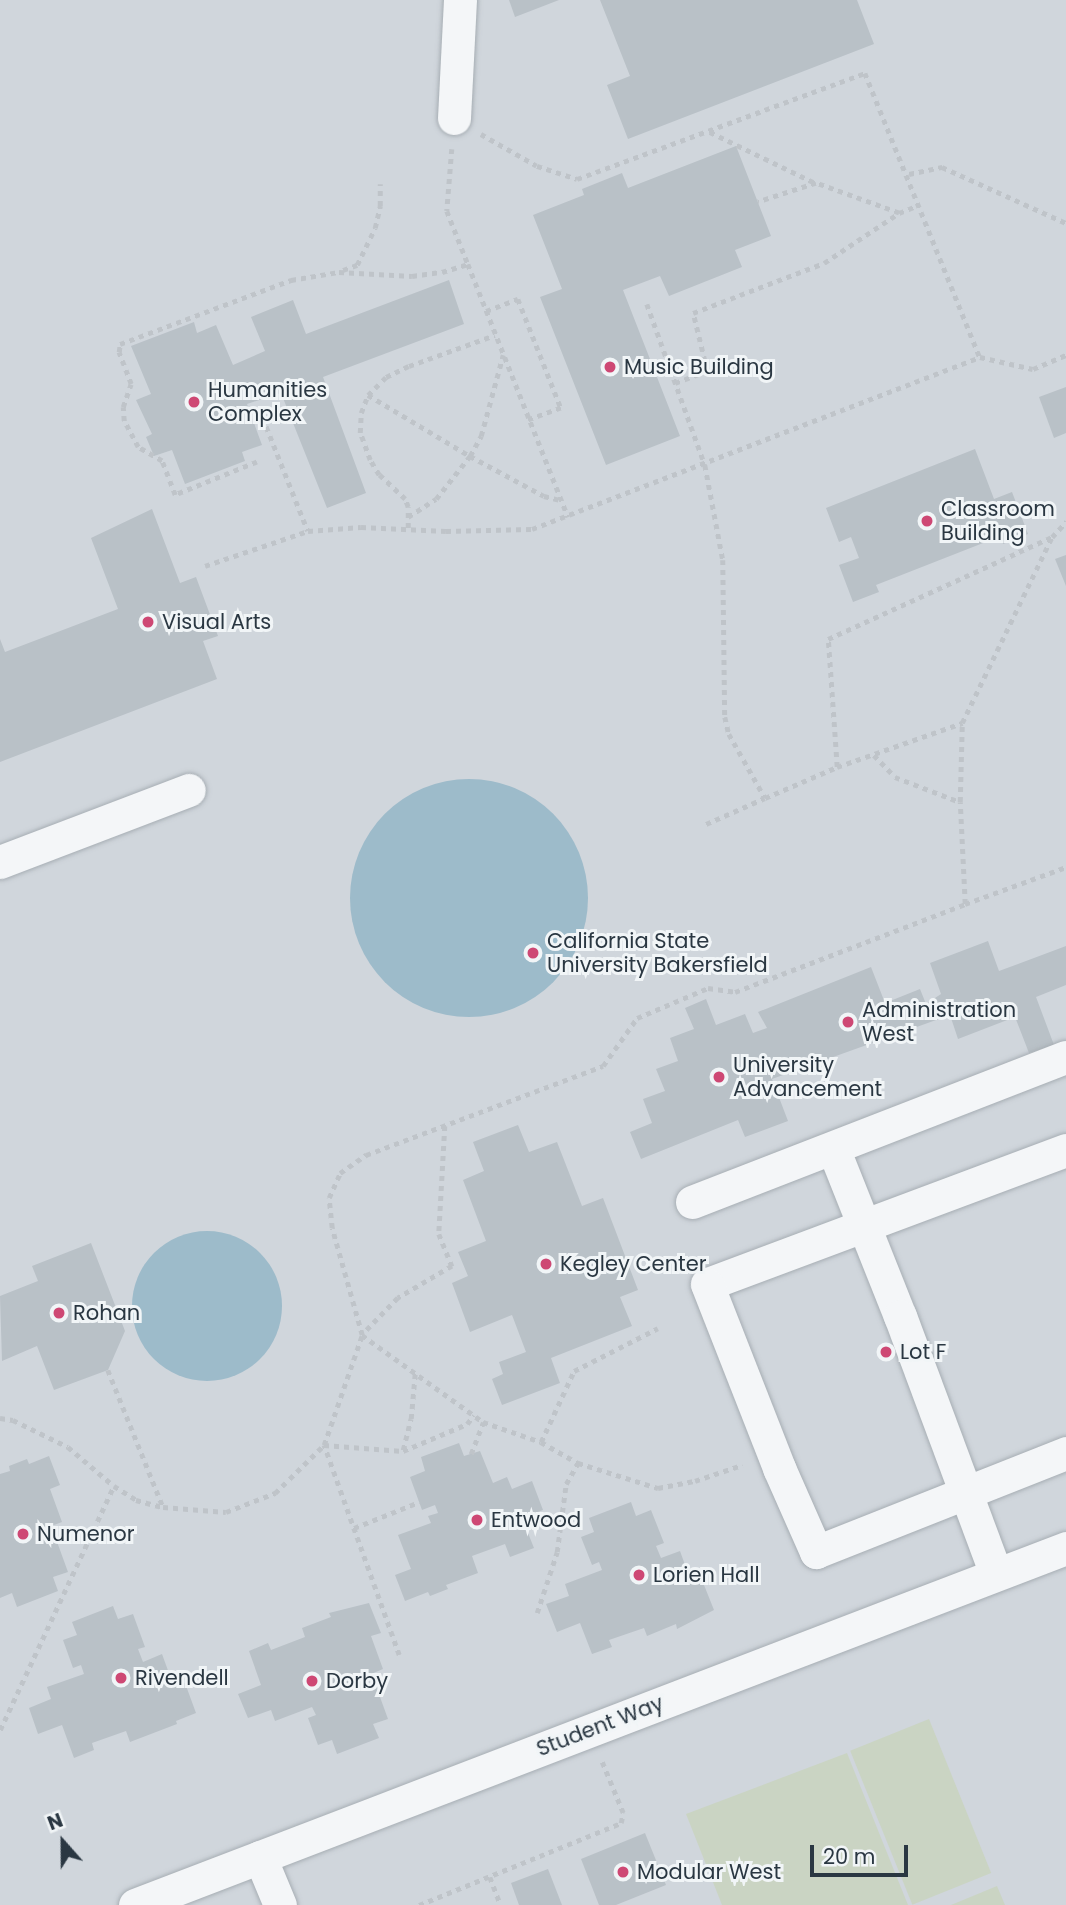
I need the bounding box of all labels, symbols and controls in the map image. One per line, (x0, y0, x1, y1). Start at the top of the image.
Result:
place label: Music Building (624, 354, 774, 380)
marker: Music Building (602, 359, 618, 375)
place label: Humanities Complex (208, 377, 327, 427)
marker: Humanities Complex (186, 394, 202, 410)
place label: Classroom Building (941, 496, 1055, 546)
marker: Classroom Building (919, 513, 935, 529)
place label: Visual Arts (162, 609, 271, 635)
marker: Visual Arts (140, 614, 156, 630)
place label: California State University Bakersfield (547, 928, 768, 978)
marker: California State University Bakersfield (525, 945, 541, 961)
place label: Administration West (862, 997, 1016, 1047)
marker: Administration West (840, 1014, 856, 1030)
place label: University Advancement (733, 1052, 882, 1102)
marker: University Advancement (711, 1069, 727, 1085)
place label: Kegley Center (560, 1251, 707, 1277)
marker: Kegley Center (538, 1256, 554, 1272)
place label: Rohan (73, 1300, 140, 1326)
marker: Rohan (51, 1305, 67, 1321)
place label: Lot F (900, 1339, 946, 1365)
marker: Lot F (878, 1344, 894, 1360)
place label: Entwood (491, 1507, 581, 1533)
marker: Entwood (469, 1512, 485, 1528)
place label: Numenor (37, 1521, 135, 1547)
marker: Numenor (15, 1526, 31, 1542)
place label: Lorien Hall (653, 1562, 760, 1588)
marker: Lorien Hall (631, 1567, 647, 1583)
place label: Rivendell (135, 1665, 229, 1691)
place label: Dorby (326, 1668, 388, 1694)
marker: Rivendell (113, 1670, 129, 1686)
marker: Dorby (304, 1673, 320, 1689)
street label: Student Way (533, 1690, 667, 1762)
north arrow (28, 1807, 98, 1877)
text: N (44, 1807, 67, 1837)
scale bar (814, 1832, 912, 1876)
text: 20 m (823, 1842, 876, 1871)
place label: Modular West (637, 1859, 781, 1885)
marker: Modular West (615, 1864, 631, 1880)

